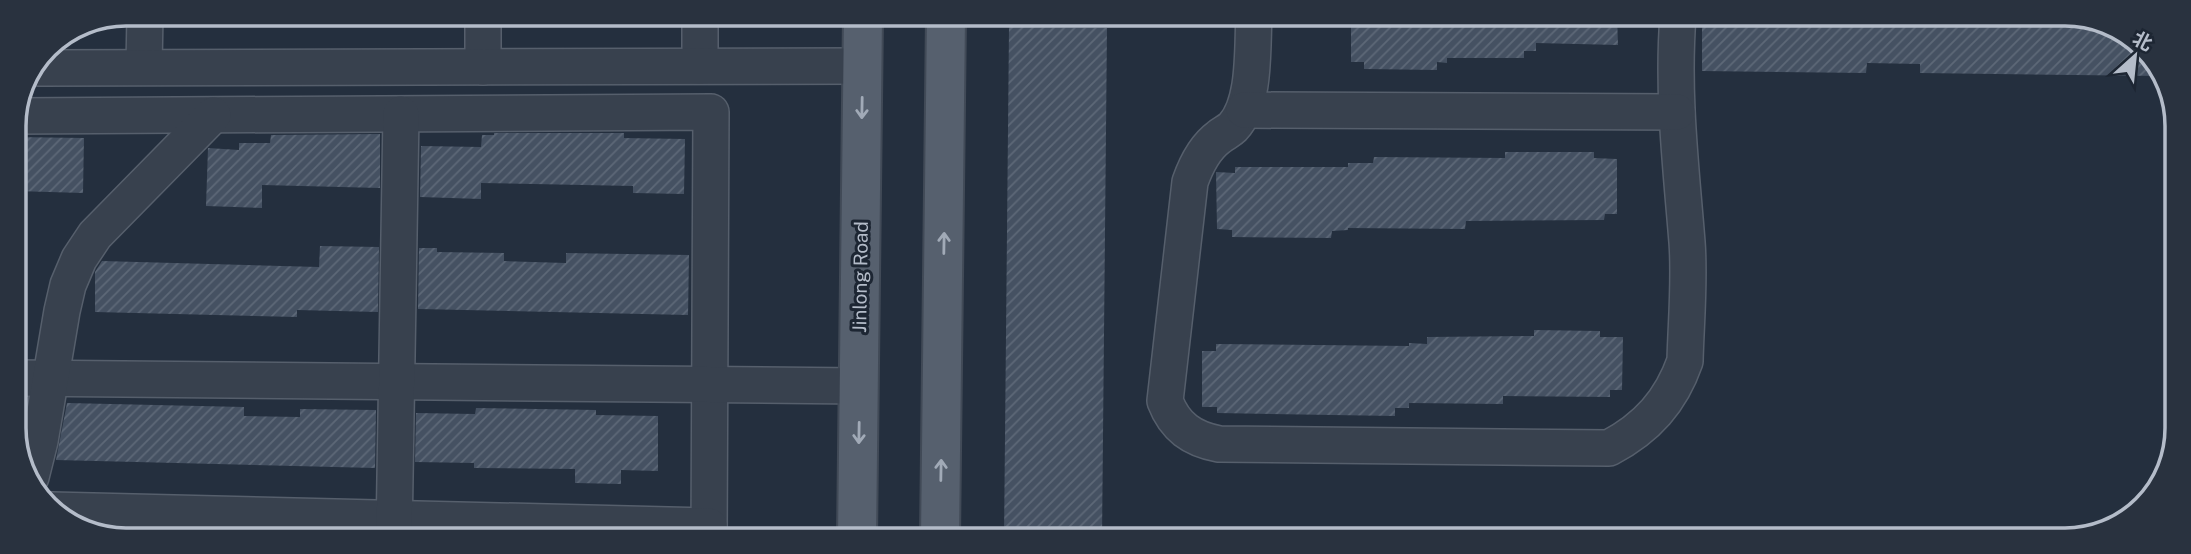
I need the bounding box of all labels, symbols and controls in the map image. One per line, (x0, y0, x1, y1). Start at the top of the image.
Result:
north arrow (2100, 21, 2170, 91)
text: 北 (2129, 27, 2156, 55)
one-way arrow (856, 96, 869, 119)
street label: Jinlong Road (848, 221, 872, 333)
one-way arrow (937, 232, 950, 255)
one-way arrow (852, 421, 865, 444)
one-way arrow (934, 459, 948, 482)

